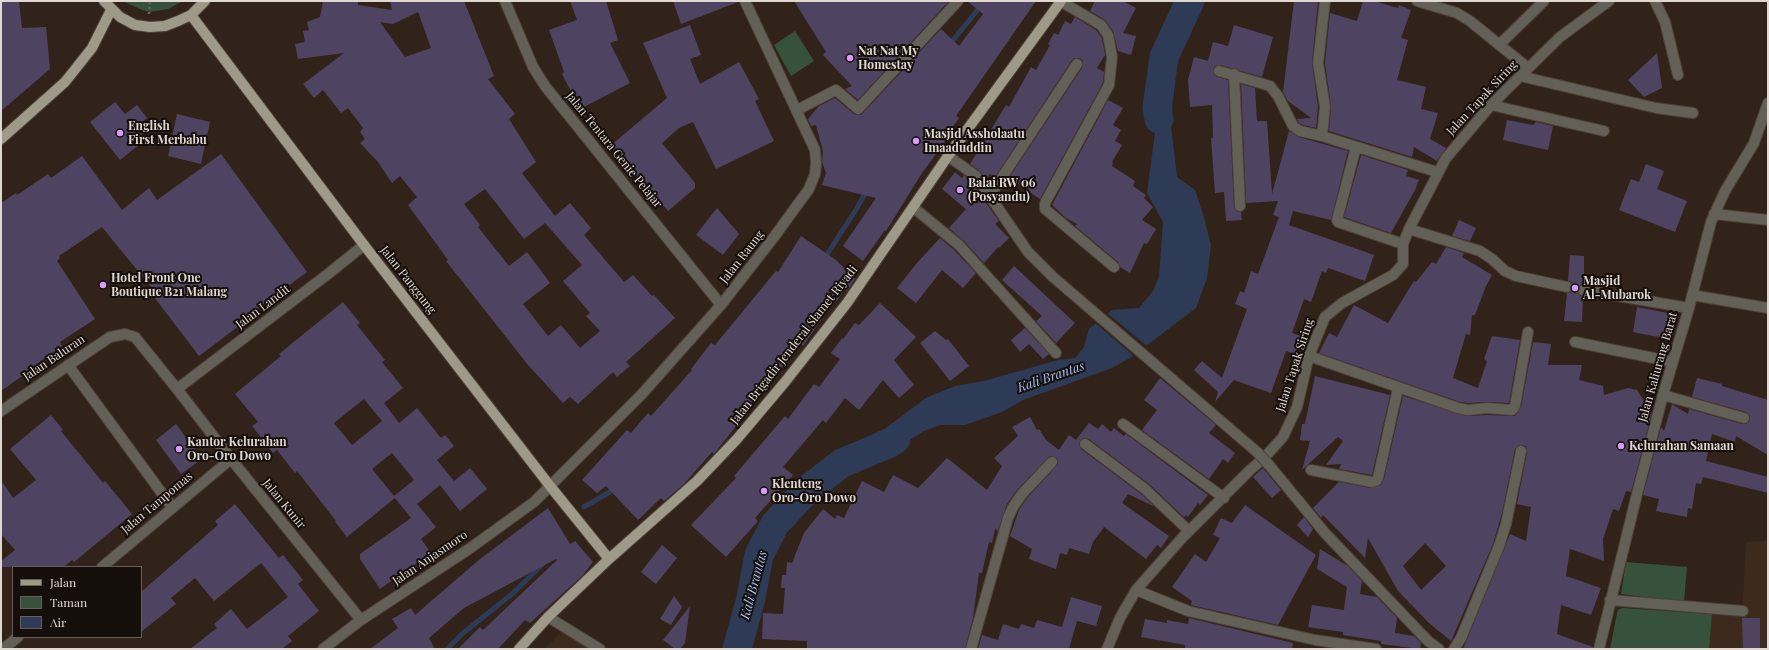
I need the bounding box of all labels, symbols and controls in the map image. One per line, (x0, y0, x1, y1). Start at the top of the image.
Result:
place label: Nat Nat My Homestay (858, 44, 918, 72)
marker: Nat Nat My Homestay (845, 53, 855, 63)
street label: Jalan Tapak Siring (1444, 58, 1520, 138)
street label: Jalan Tentara Genie Pelajar (563, 89, 665, 211)
place label: English First Merbabu (128, 119, 207, 147)
place label: Masjid Assholaatu Imaaduddin (924, 127, 1025, 155)
marker: English First Merbabu (115, 128, 125, 138)
marker: Masjid Assholaatu Imaaduddin (911, 136, 921, 146)
place label: Balai RW 06 (Posyandu) (968, 176, 1035, 204)
marker: Balai RW 06 (Posyandu) (955, 185, 965, 195)
street label: Jalan Raung (717, 228, 767, 286)
street label: Jalan Panggung (377, 243, 439, 317)
street label: Jalan Brigadir Jenderal Slamet Riyadi (727, 263, 861, 427)
place label: Hotel Front One Boutique B21 Malang (111, 271, 227, 299)
place label: Masjid Al-Mubarok (1583, 274, 1651, 302)
marker: Hotel Front One Boutique B21 Malang (98, 280, 108, 290)
street label: Jalan Landit (233, 282, 293, 332)
marker: Masjid Al-Mubarok (1570, 283, 1580, 293)
street label: Jalan Kaliurang Barat (1635, 310, 1681, 424)
street label: Jalan Tapak Siring (1273, 317, 1317, 413)
street label: Jalan Baluran (20, 332, 88, 384)
water label: Kali Brantas (1015, 358, 1087, 396)
place label: Kantor Kelurahan Oro-Oro Dowo (187, 435, 287, 463)
place label: Kelurahan Samaan (1629, 439, 1734, 453)
marker: Kelurahan Samaan (1616, 441, 1626, 451)
marker: Kantor Kelurahan Oro-Oro Dowo (174, 444, 184, 454)
street label: Jalan Tampomas (118, 469, 196, 537)
street label: Jalan Kunir (260, 476, 308, 532)
place label: Klenteng Oro-Oro Dowo (772, 477, 856, 505)
marker: Klenteng Oro-Oro Dowo (759, 486, 769, 496)
street label: Jalan Anjasmoro (390, 528, 470, 588)
water label: Kali Brantas (737, 549, 771, 621)
legend (12, 566, 142, 638)
text: Jalan (50, 574, 76, 590)
text: Taman (50, 594, 87, 610)
text: Air (50, 614, 66, 630)

